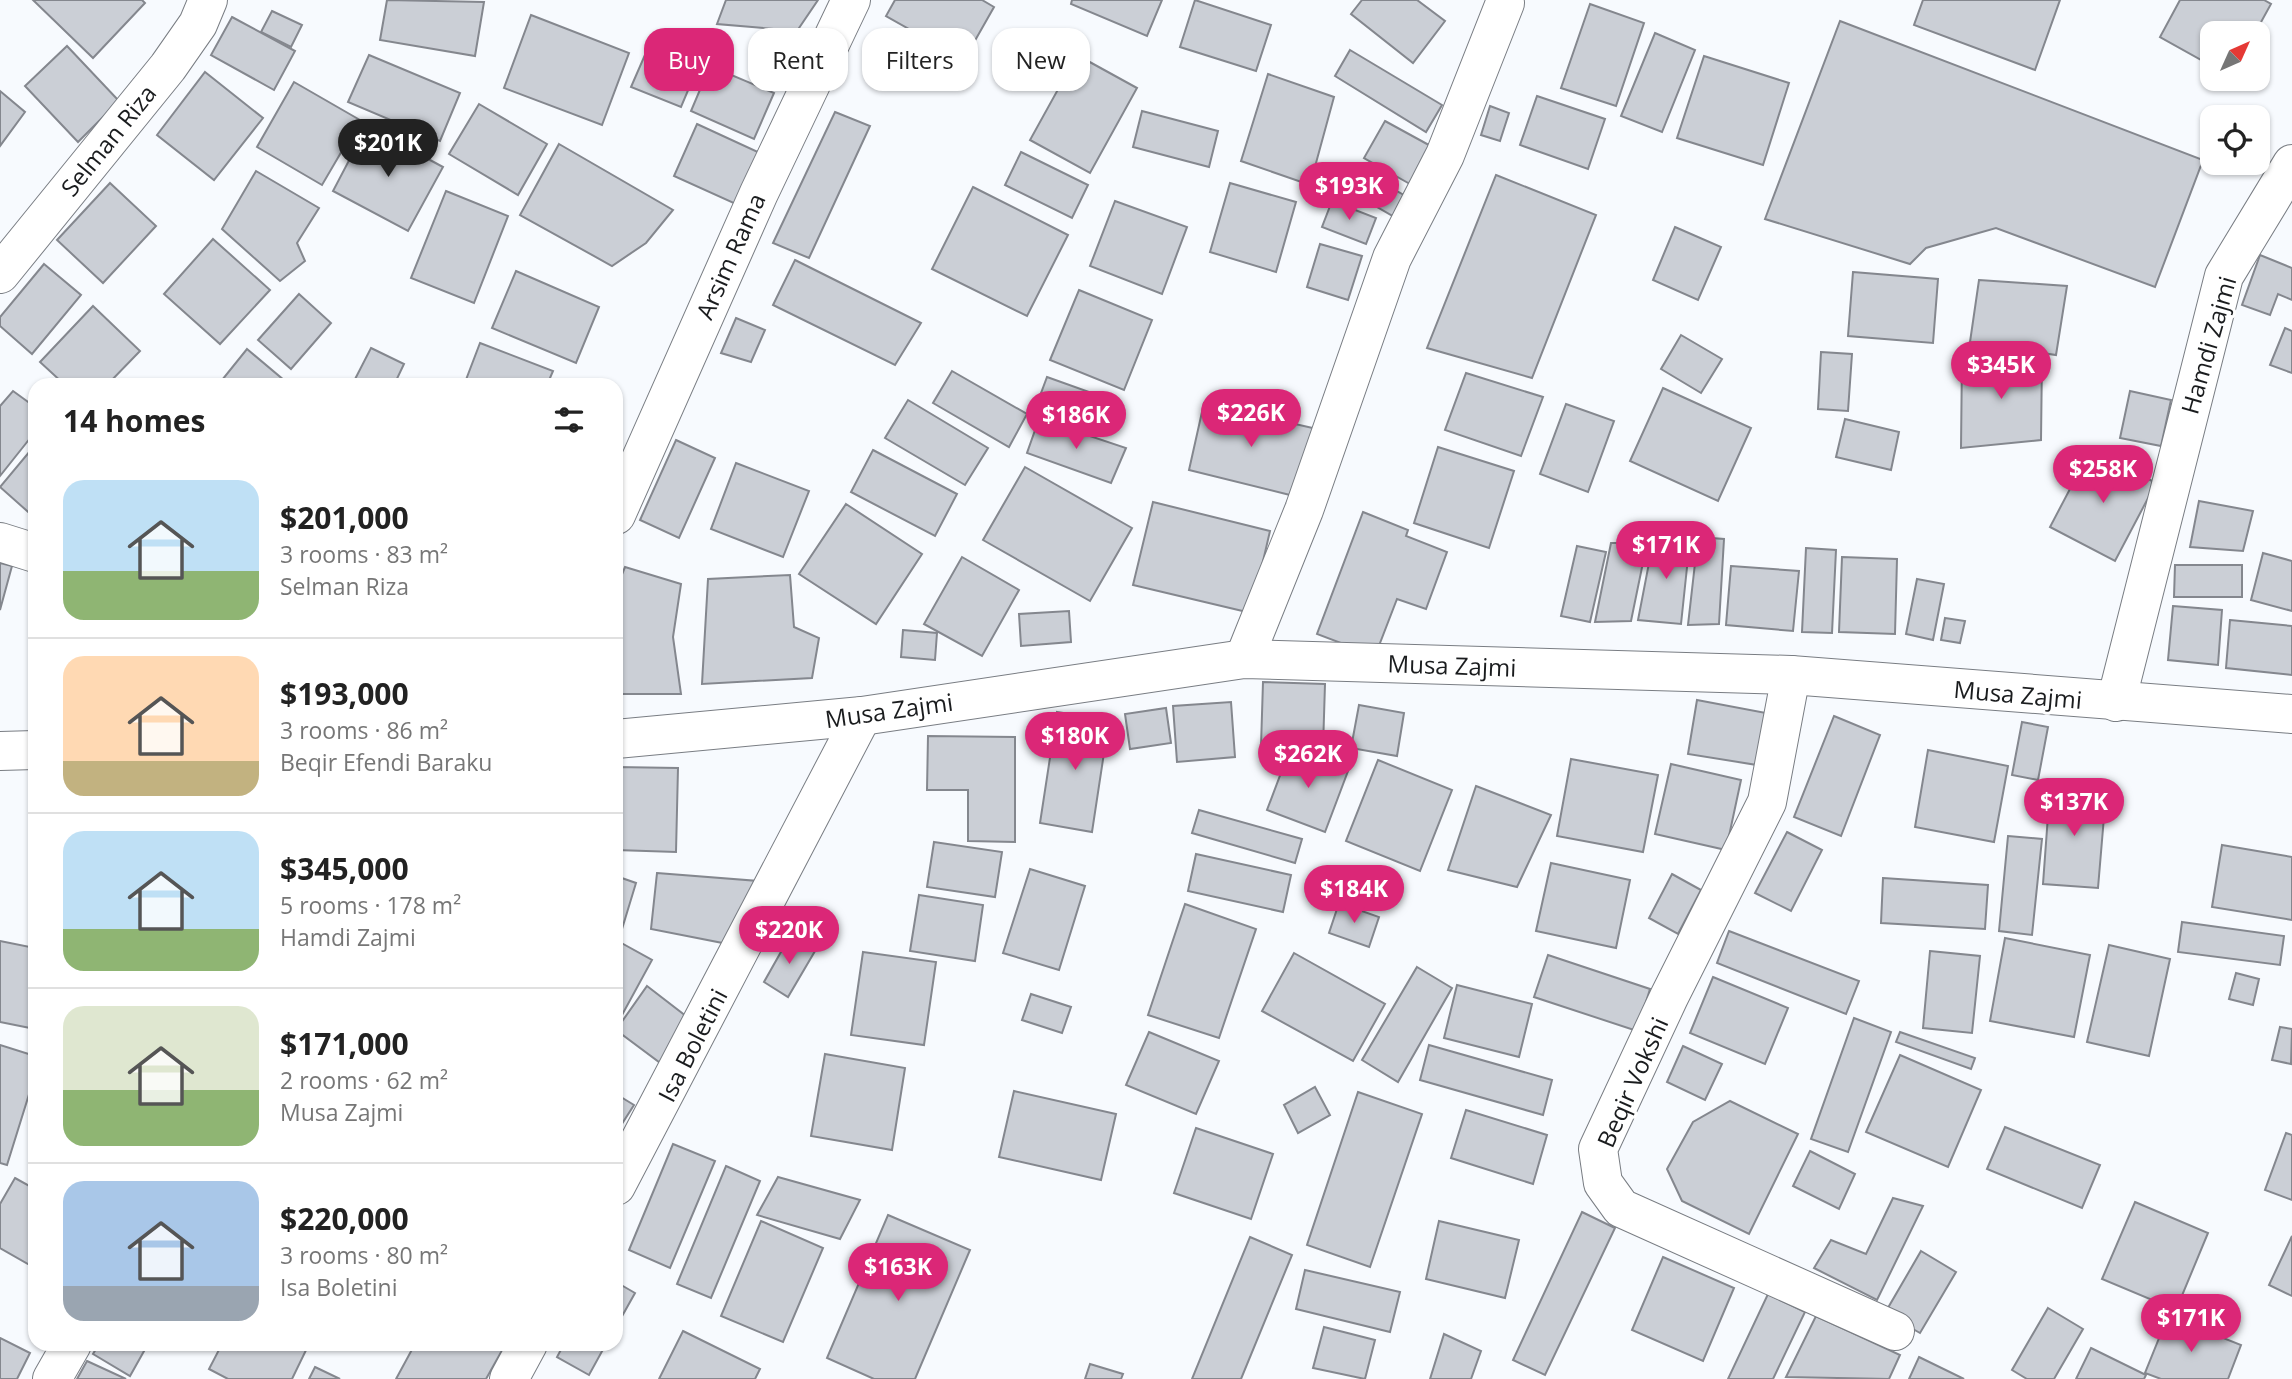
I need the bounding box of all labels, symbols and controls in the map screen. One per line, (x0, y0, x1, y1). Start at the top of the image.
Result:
north arrow (2200, 21, 2270, 91)
map controls (2200, 21, 2270, 175)
chip: Buy (644, 28, 734, 91)
chip: Rent (748, 28, 848, 91)
chip: Filters (862, 28, 978, 91)
chip: New (992, 28, 1090, 91)
street label: Selman Riza (53, 77, 163, 203)
button: locate (2200, 105, 2270, 175)
pin: $201K (339, 120, 437, 179)
text: $201K (354, 126, 422, 158)
pin: $193K (1300, 162, 1398, 222)
text: $193K (1315, 169, 1383, 201)
street label: Arsim Rama (688, 188, 772, 324)
street label: Hamdi Zajmi (2173, 272, 2243, 418)
pin: $345K (1952, 342, 2050, 401)
text: $345K (1967, 348, 2035, 380)
pin: $226K (1202, 390, 1300, 449)
pin: $186K (1027, 392, 1125, 451)
text: $226K (1217, 396, 1285, 428)
text: $186K (1042, 398, 1110, 430)
text: 14 homes (63, 400, 206, 441)
icon: filters (550, 401, 588, 439)
pin: $258K (2054, 446, 2152, 505)
text: $258K (2069, 452, 2137, 484)
text: $201,000 (280, 497, 409, 538)
icon: home (119, 508, 203, 592)
pin: $171K (1617, 522, 1715, 581)
text: $171K (1632, 528, 1700, 560)
text: 3 rooms · 83 m² (280, 538, 448, 570)
text: Selman Riza (280, 570, 409, 602)
street label: Musa Zajmi (1387, 646, 1517, 684)
street label: Musa Zajmi (1952, 672, 2084, 716)
text: $193,000 (280, 673, 409, 714)
icon: home (119, 684, 203, 768)
street label: Musa Zajmi (823, 685, 955, 735)
pin: $180K (1026, 712, 1124, 772)
text: 3 rooms · 86 m² (280, 714, 448, 746)
text: $180K (1041, 719, 1109, 751)
pin: $262K (1259, 730, 1357, 790)
text: $262K (1274, 737, 1342, 769)
text: Beqir Efendi Baraku (280, 746, 492, 778)
pin: $137K (2025, 778, 2123, 838)
text: $137K (2040, 785, 2108, 817)
text: $345,000 (280, 848, 409, 889)
icon: home (119, 859, 203, 943)
pin: $184K (1305, 866, 1403, 925)
text: $184K (1320, 872, 1388, 904)
text: 5 rooms · 178 m² (280, 889, 461, 921)
pin: $220K (740, 906, 838, 966)
text: $220K (755, 913, 823, 945)
text: Hamdi Zajmi (280, 921, 416, 953)
street label: Isa Boletini (649, 983, 735, 1107)
street label: Beqir Vokshi (1589, 1012, 1675, 1152)
text: $171,000 (280, 1023, 409, 1064)
icon: home (119, 1034, 203, 1118)
text: 2 rooms · 62 m² (280, 1064, 448, 1096)
text: Musa Zajmi (280, 1096, 403, 1128)
text: $220,000 (280, 1198, 409, 1239)
icon: home (119, 1209, 203, 1293)
text: 3 rooms · 80 m² (280, 1239, 448, 1271)
pin: $163K (849, 1244, 947, 1303)
text: $163K (864, 1250, 932, 1282)
text: Isa Boletini (280, 1271, 397, 1303)
pin: $171K (2142, 1294, 2240, 1354)
text: $171K (2157, 1301, 2225, 1333)

